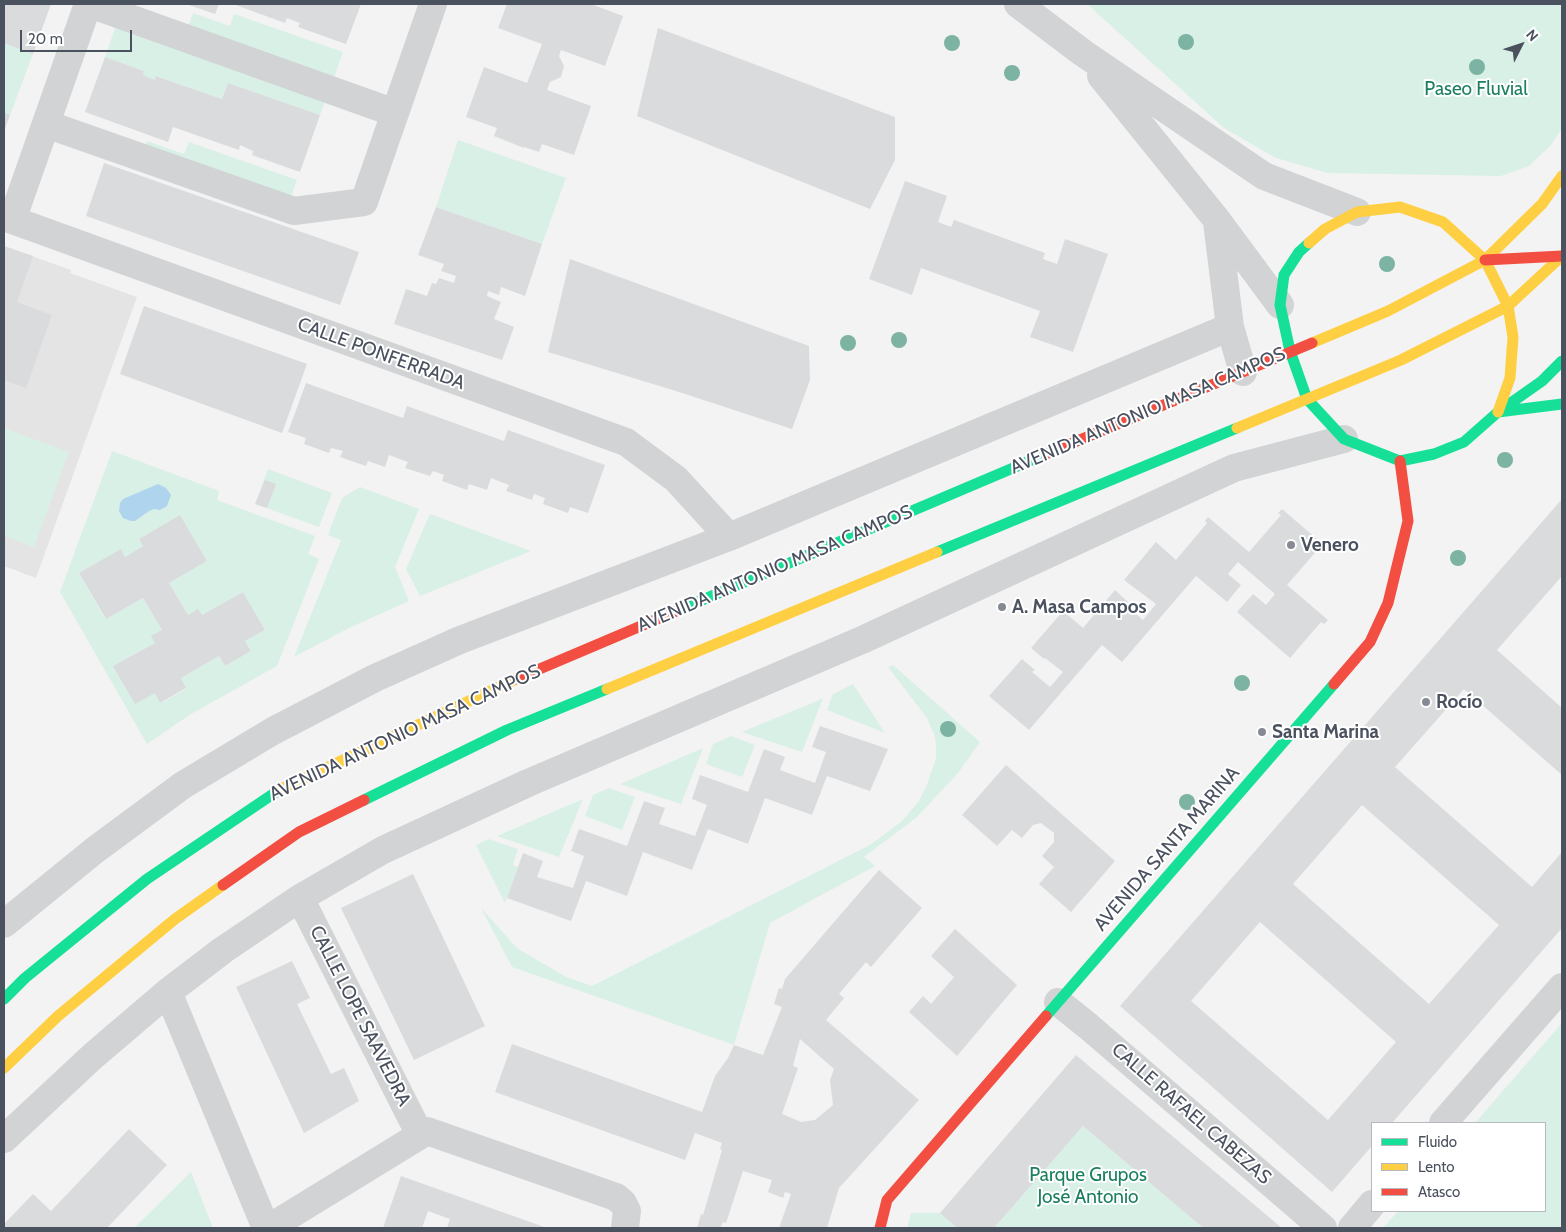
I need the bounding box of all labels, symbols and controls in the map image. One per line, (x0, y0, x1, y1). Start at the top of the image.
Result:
scale bar (22, 20, 135, 52)
north arrow (1496, 20, 1546, 70)
text: N (1522, 26, 1542, 45)
text: 20 m (28, 30, 63, 48)
park label: Paseo Fluvial (1424, 78, 1528, 100)
street label: CALLE PONFERRADA (294, 313, 468, 395)
street label: AVENIDA ANTONIO MASA CAMPOS (1007, 343, 1289, 479)
street label: AVENIDA ANTONIO MASA CAMPOS (634, 501, 916, 637)
place label: Venero (1301, 534, 1359, 556)
marker: Venero (1285, 539, 1297, 551)
place label: A. Masa Campos (1012, 596, 1147, 618)
marker: A. Masa Campos (996, 601, 1008, 613)
street label: AVENIDA ANTONIO MASA CAMPOS (266, 660, 544, 806)
place label: Rocío (1436, 691, 1482, 713)
marker: Rocío (1420, 696, 1432, 708)
place label: Santa Marina (1272, 721, 1379, 743)
marker: Santa Marina (1256, 726, 1268, 738)
street label: AVENIDA SANTA MARINA (1089, 762, 1245, 936)
street label: CALLE LOPE SAAVEDRA (305, 922, 415, 1110)
street label: CALLE RAFAEL CABEZAS (1107, 1039, 1275, 1189)
legend (1371, 1122, 1546, 1212)
text: Fluido (1418, 1133, 1457, 1151)
text: Lento (1418, 1158, 1455, 1176)
park label: Parque Grupos José Antonio (1029, 1164, 1147, 1208)
text: Atasco (1418, 1183, 1460, 1201)

